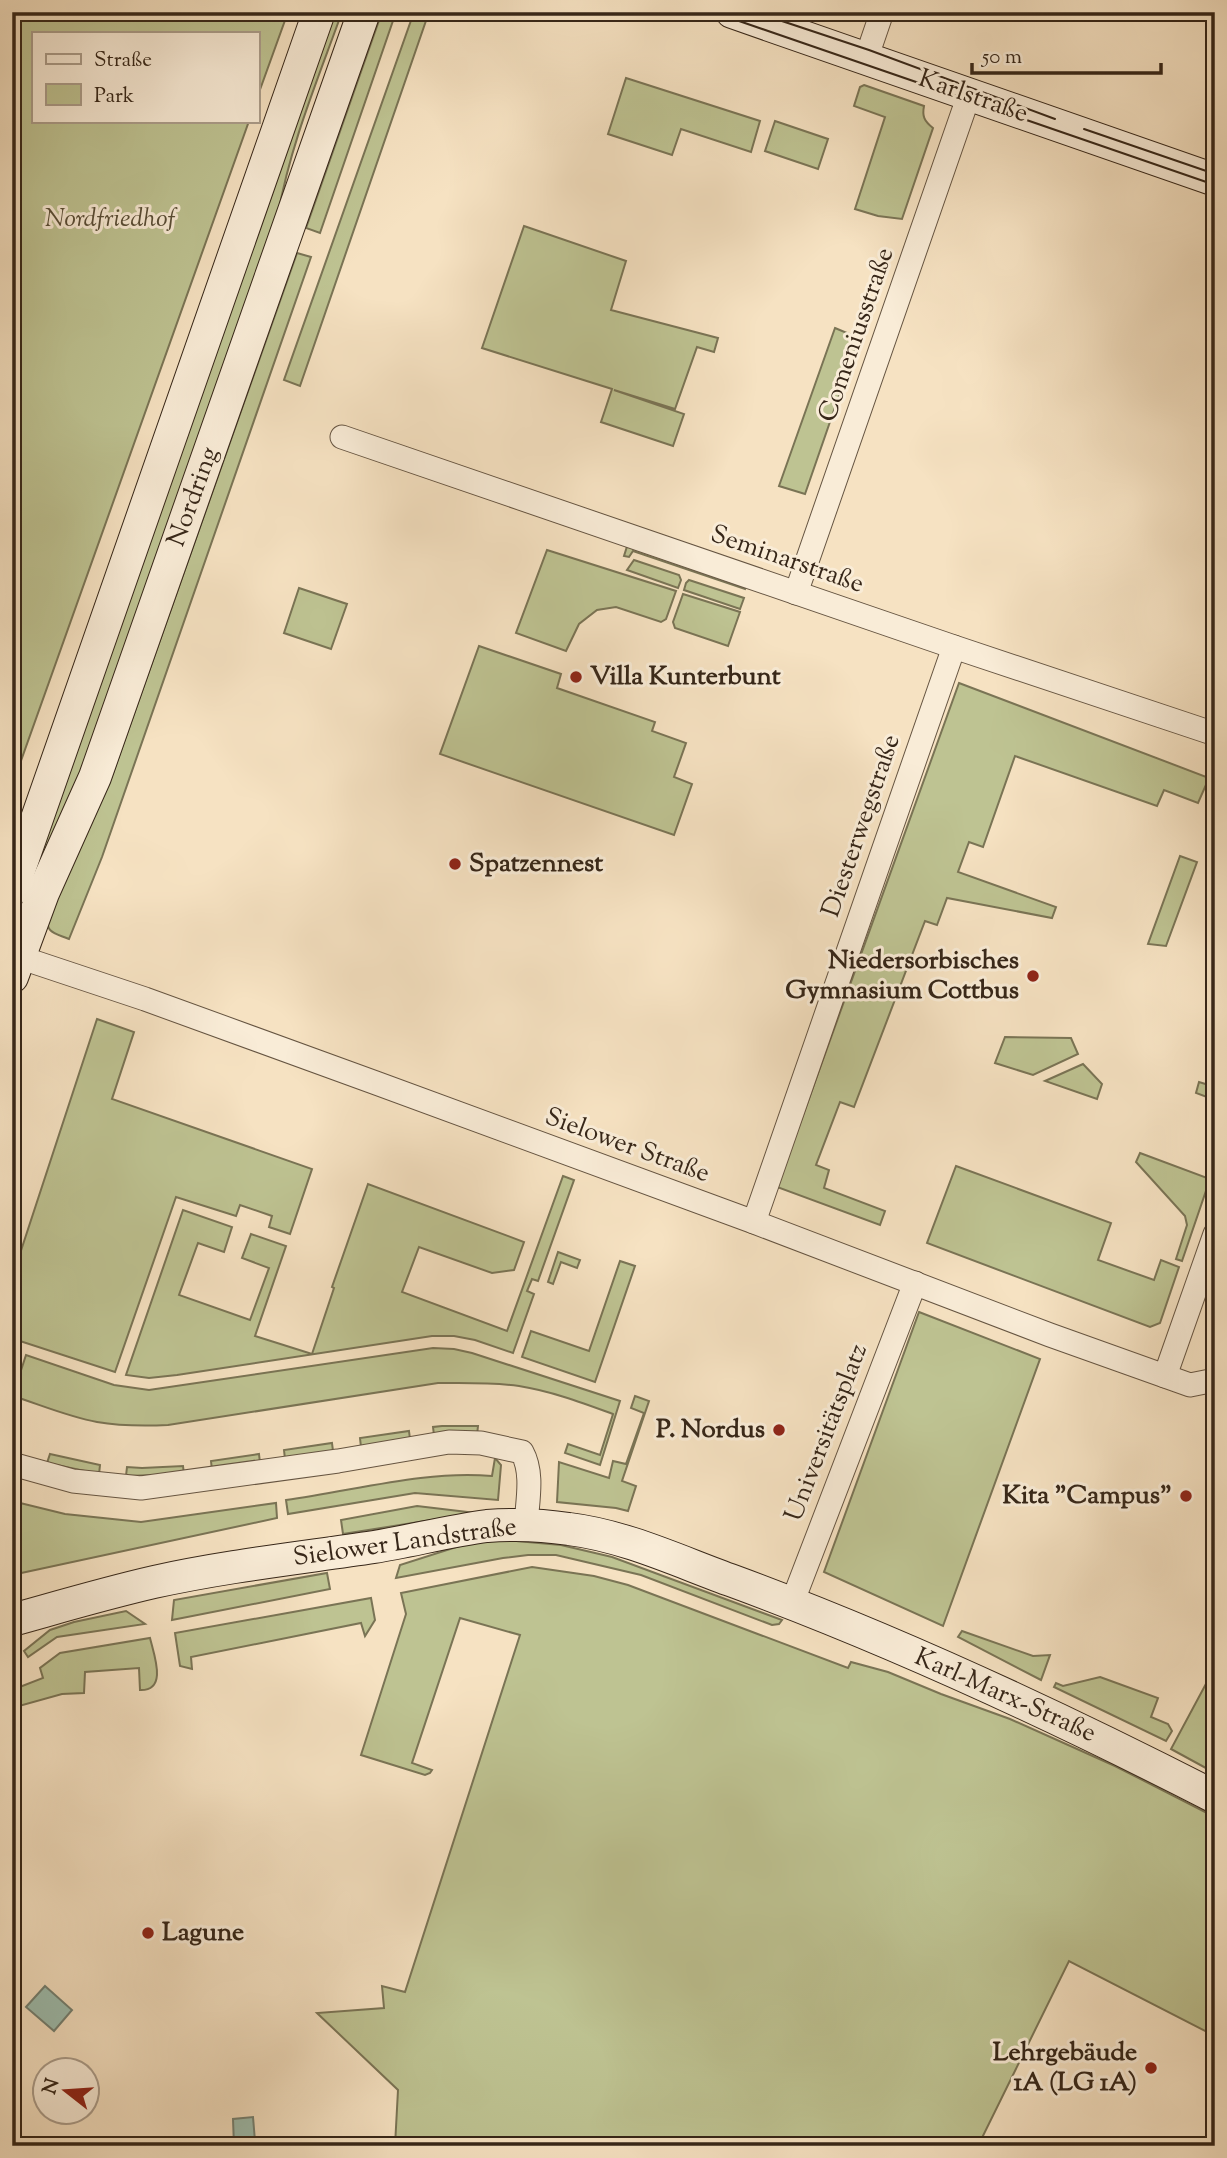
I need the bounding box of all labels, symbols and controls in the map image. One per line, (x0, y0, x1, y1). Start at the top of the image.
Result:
legend (32, 32, 259, 122)
scale bar (972, 32, 1160, 76)
text: 50 m (981, 43, 1022, 73)
text: Straße (94, 46, 152, 76)
street label: Karlstraße (913, 61, 1033, 133)
text: Park (94, 82, 135, 112)
park label: Nordfriedhof (45, 201, 177, 238)
street label: Comeniusstraße (810, 243, 904, 427)
street label: Nordring (159, 442, 229, 552)
street label: Seminarstraße (705, 516, 869, 604)
place label: Villa Kunterbunt (590, 659, 781, 696)
marker: Villa Kunterbunt (568, 669, 584, 685)
street label: Diesterwegstraße (813, 730, 911, 922)
place label: Spatzennest (469, 846, 603, 883)
marker: Spatzennest (447, 856, 463, 872)
place label: Niedersorbisches Gymnasium Cottbus (785, 943, 1019, 1010)
marker: Niedersorbisches Gymnasium Cottbus (1025, 968, 1041, 984)
street label: Sielower Straße (539, 1099, 715, 1193)
street label: Universitätsplatz (776, 1339, 878, 1527)
place label: P. Nordus (656, 1412, 765, 1449)
marker: P. Nordus (771, 1422, 787, 1438)
place label: Kita "Campus" (1002, 1478, 1172, 1515)
marker: Kita "Campus" (1178, 1488, 1194, 1504)
street label: Sielower Landstraße (291, 1509, 519, 1577)
street label: Karl-Marx-Straße (908, 1639, 1102, 1753)
place label: Lagune (162, 1915, 244, 1952)
marker: Lagune (140, 1925, 156, 1941)
place label: Lehrgebäude 1A (LG 1A) (993, 2035, 1137, 2102)
north arrow (32, 2056, 102, 2126)
marker: Lehrgebäude 1A (LG 1A) (1143, 2060, 1159, 2076)
text: N (37, 2076, 67, 2098)

